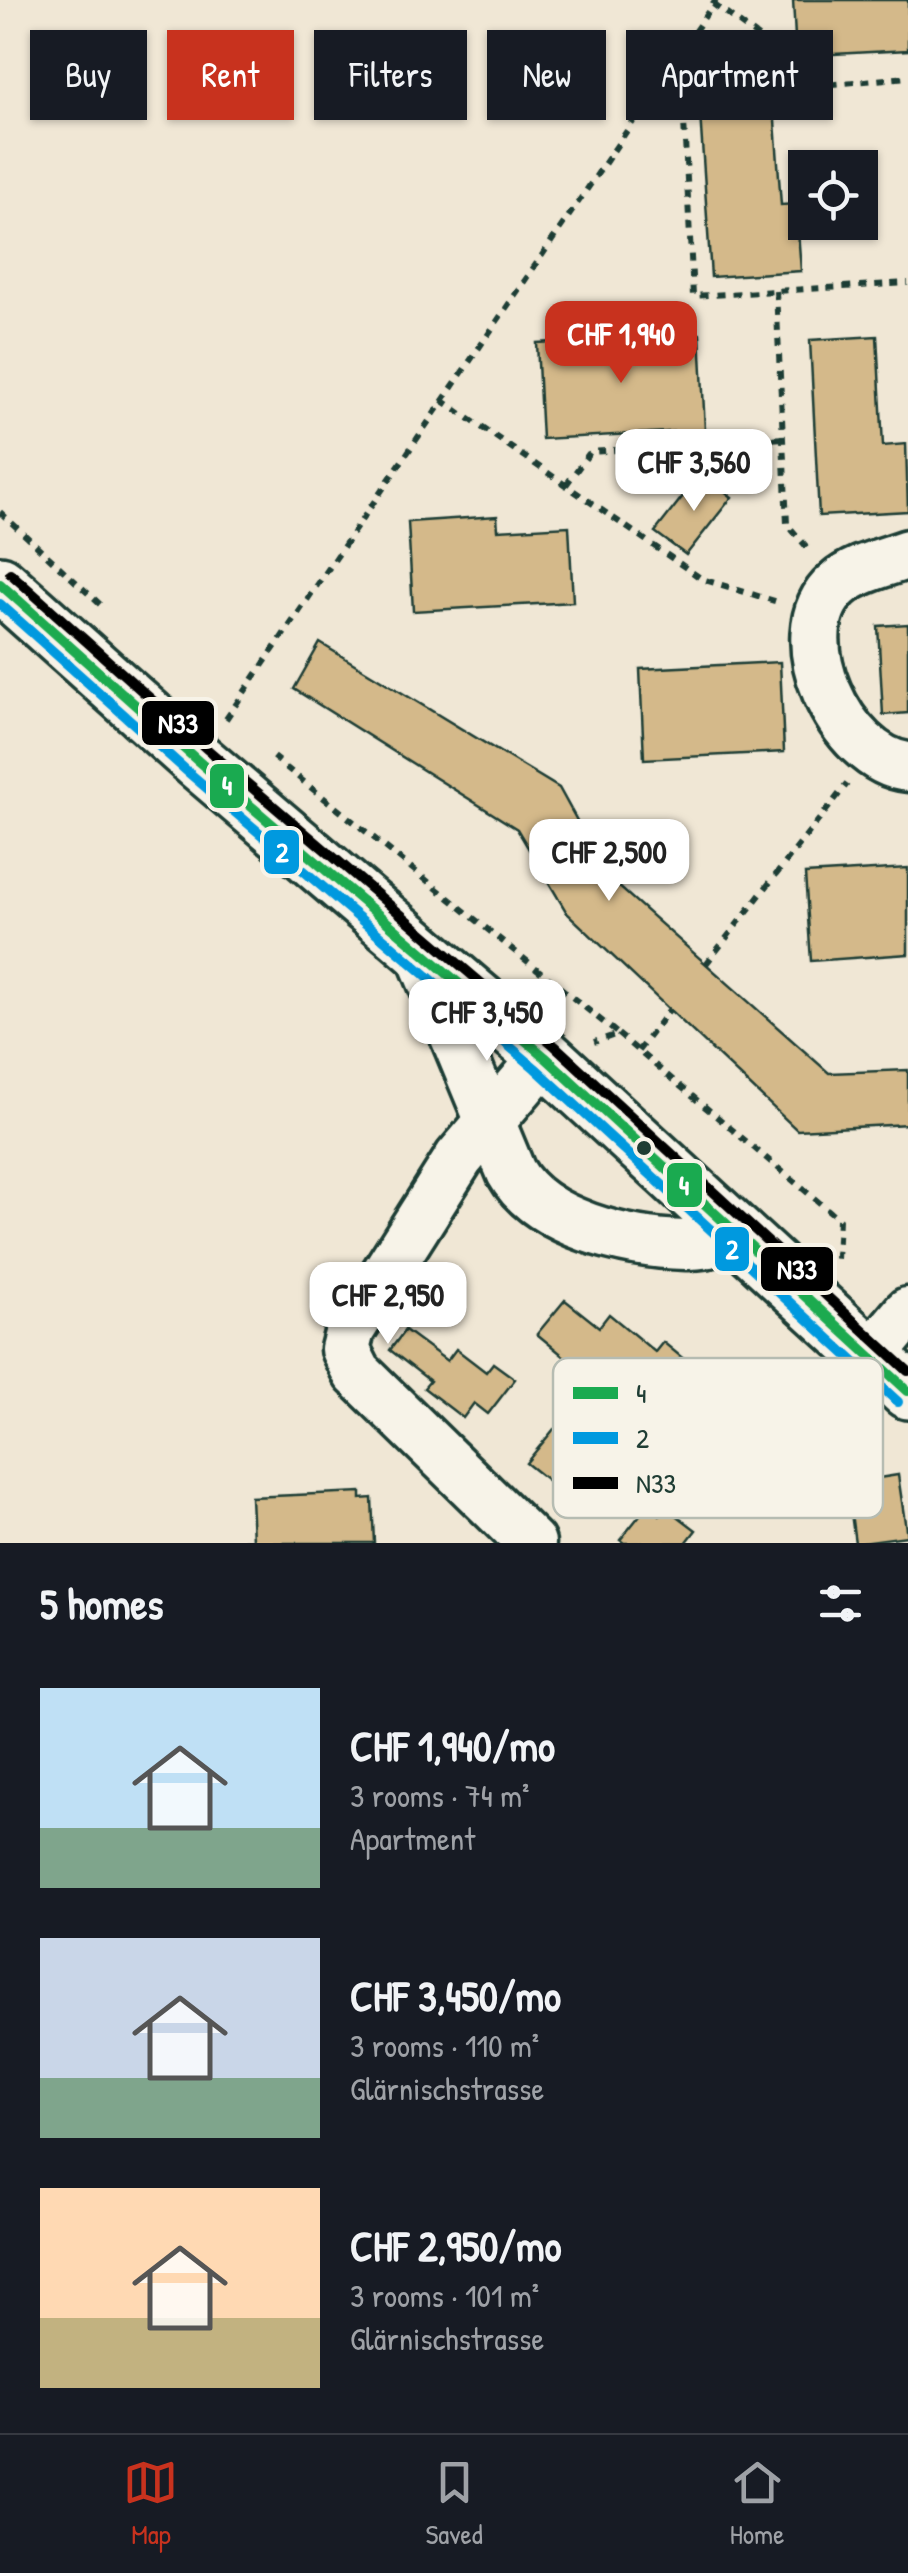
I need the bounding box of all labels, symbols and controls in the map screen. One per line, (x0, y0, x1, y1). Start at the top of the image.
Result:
chip: Buy (30, 30, 147, 120)
chip: Rent (167, 30, 294, 120)
chip: Filters (314, 30, 467, 120)
chip: New (487, 30, 606, 120)
chip: Apartment (626, 30, 833, 120)
map controls (788, 150, 878, 240)
button: locate (788, 150, 878, 240)
pin: CHF 1,940 (507, 301, 735, 386)
text: CHF 1,940 (567, 312, 675, 355)
pin: CHF 3,560 (580, 429, 808, 514)
text: CHF 3,560 (637, 440, 751, 483)
line badge: N33 (140, 699, 216, 747)
text: N33 (158, 704, 198, 742)
line badge: 4 (208, 762, 246, 810)
text: 4 (222, 766, 233, 804)
pin: CHF 2,500 (495, 819, 723, 904)
line badge: 2 (262, 828, 301, 876)
text: CHF 2,500 (551, 830, 667, 873)
text: 2 (275, 833, 289, 871)
pin: CHF 3,450 (373, 979, 601, 1064)
text: CHF 3,450 (431, 990, 543, 1033)
unlabelled marker (634, 1138, 654, 1158)
line badge: 4 (665, 1161, 704, 1209)
text: 4 (679, 1166, 690, 1204)
line badge: 2 (713, 1225, 751, 1273)
text: 2 (725, 1230, 739, 1268)
line badge: N33 (759, 1245, 835, 1293)
text: N33 (777, 1250, 817, 1288)
pin: CHF 2,950 (274, 1262, 502, 1347)
text: CHF 2,950 (332, 1273, 444, 1316)
legend (553, 1358, 883, 1518)
text: 4 (636, 1374, 647, 1412)
text: 2 (636, 1419, 649, 1457)
text: N33 (636, 1464, 676, 1502)
text: 5 homes (40, 1575, 163, 1632)
icon: filters (813, 1576, 868, 1631)
text: CHF 1,940/mo (350, 1717, 555, 1774)
icon: home (120, 1728, 240, 1848)
text: 3 rooms · 74 m² (350, 1774, 529, 1817)
text: Apartment (350, 1817, 475, 1860)
text: CHF 3,450/mo (350, 1967, 561, 2024)
icon: home (120, 1978, 240, 2098)
text: 3 rooms · 110 m² (350, 2024, 539, 2067)
text: Glärnischstrasse (350, 2067, 544, 2110)
text: CHF 2,950/mo (350, 2217, 561, 2274)
icon: home (120, 2228, 240, 2348)
text: 3 rooms · 101 m² (350, 2274, 539, 2317)
text: Glärnischstrasse (350, 2317, 544, 2360)
tab: Map (123, 2455, 178, 2553)
tab: Saved (425, 2455, 483, 2553)
tab: Home (730, 2455, 785, 2553)

